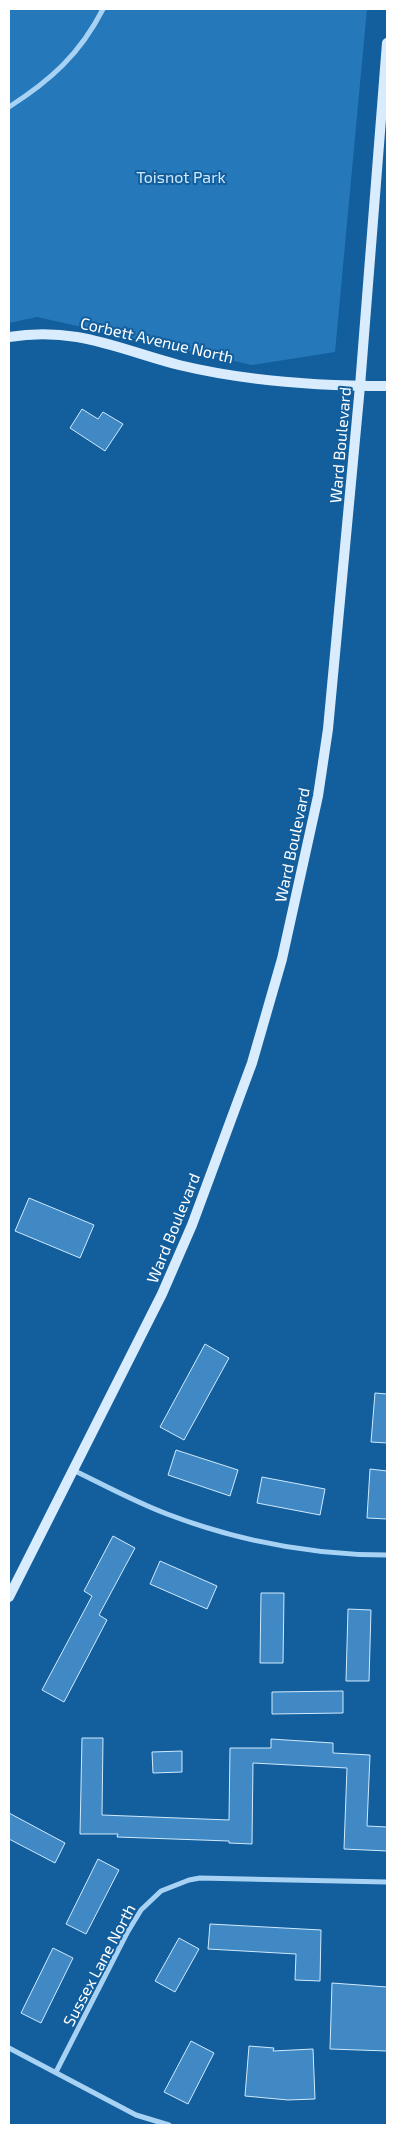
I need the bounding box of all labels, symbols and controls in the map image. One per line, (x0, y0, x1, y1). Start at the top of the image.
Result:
park label: Toisnot Park (136, 167, 226, 186)
street label: Corbett Avenue North (78, 313, 236, 366)
street label: Ward Boulevard (325, 386, 354, 504)
street label: Ward Boulevard (270, 786, 313, 904)
street label: Ward Boulevard (142, 1170, 203, 1286)
street label: Sussex Lane North (58, 1900, 139, 2029)

